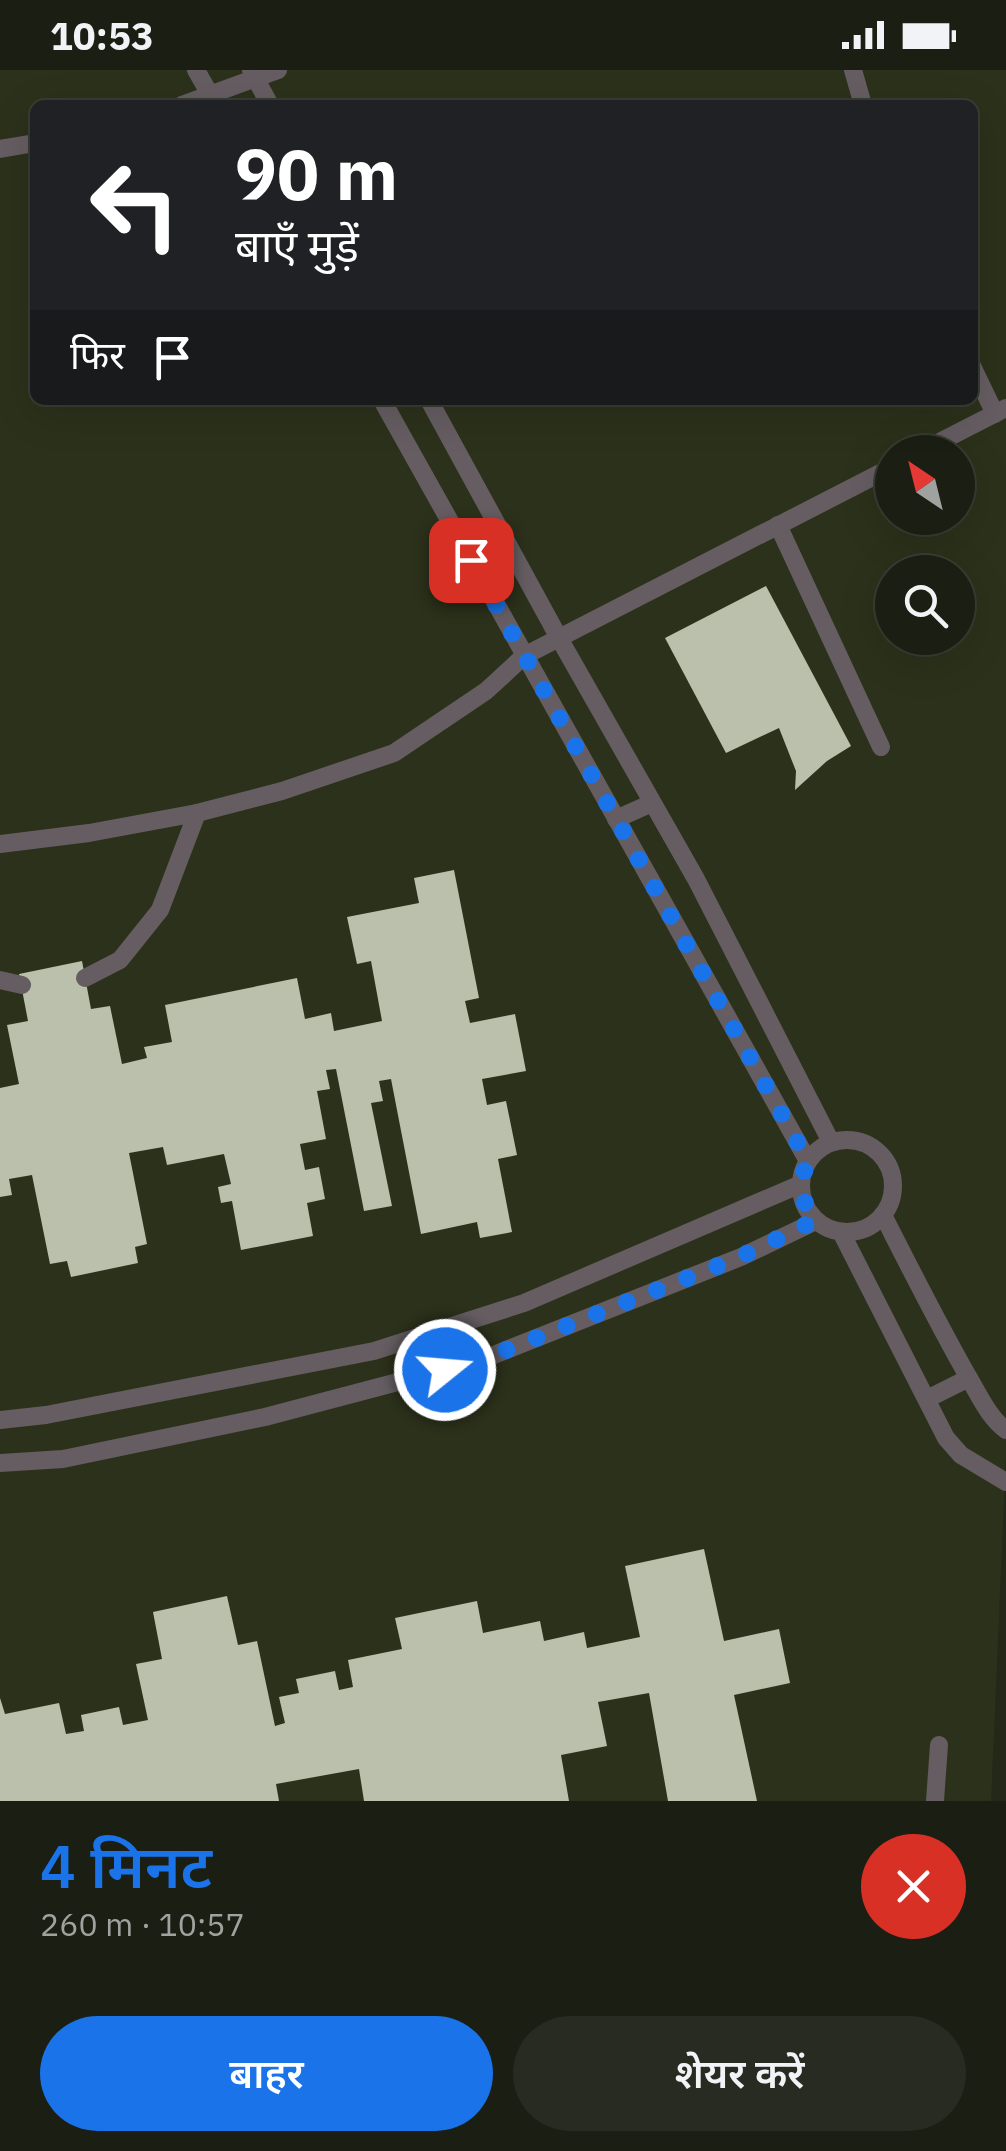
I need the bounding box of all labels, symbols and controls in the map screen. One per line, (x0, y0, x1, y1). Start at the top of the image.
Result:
text: 10:53 (50, 11, 154, 60)
text: 90 m (235, 128, 398, 219)
icon: left (70, 140, 200, 270)
text: बाएँ मुड़ें (235, 216, 359, 274)
text: फिर (70, 330, 125, 379)
icon: arrive (145, 330, 200, 385)
north arrow (875, 435, 975, 535)
map controls (875, 435, 975, 655)
pin (429, 518, 514, 603)
icon: arrive (444, 533, 499, 588)
button: search (875, 555, 975, 655)
position arrow (393, 1318, 497, 1422)
text: 4 मिनट (40, 1826, 212, 1905)
button: close (861, 1834, 966, 1939)
text: 260 m · 10:57 (40, 1903, 245, 1945)
button: बाहर (40, 2016, 493, 2131)
button: शेयर करें (513, 2016, 966, 2131)

